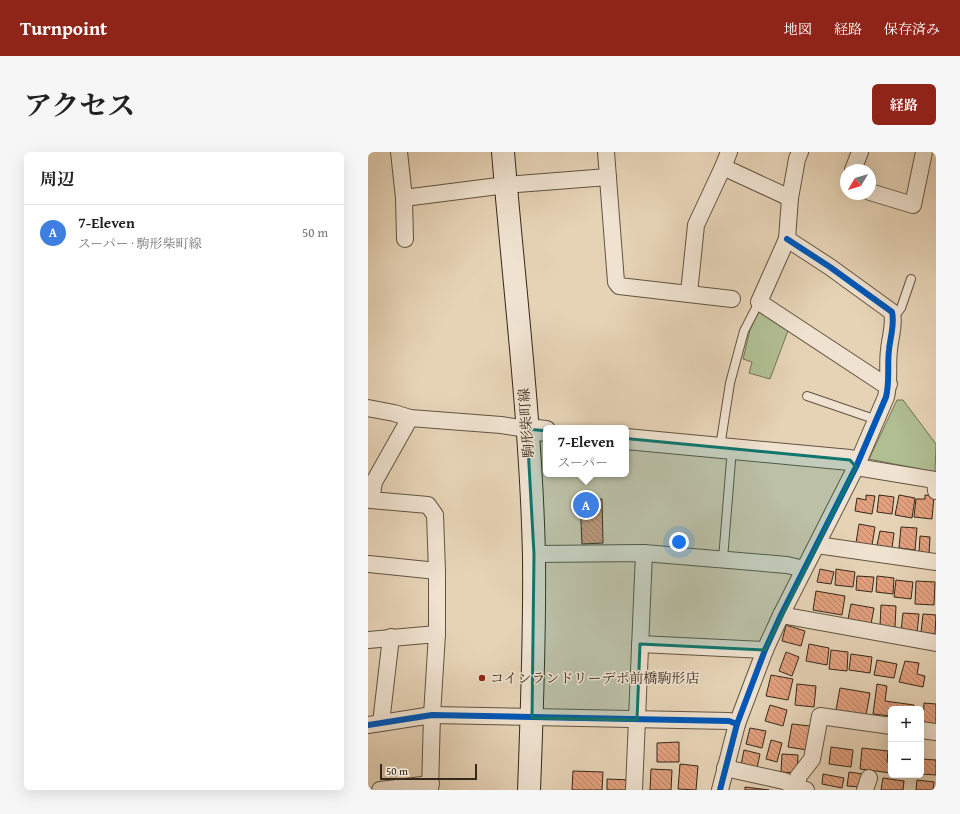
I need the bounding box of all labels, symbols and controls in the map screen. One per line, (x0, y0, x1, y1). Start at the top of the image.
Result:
text: Turnpoint (20, 14, 107, 42)
text: 地図 (784, 19, 812, 39)
text: 経路 (834, 19, 862, 39)
text: 保存済み (884, 19, 940, 39)
text: アクセス (24, 84, 135, 125)
button: 経路 (872, 84, 936, 125)
north arrow (840, 164, 876, 200)
text: 周辺 (40, 166, 74, 191)
text: 7-Eleven (78, 212, 135, 233)
text: A (49, 223, 57, 242)
text: 50 m (302, 223, 328, 242)
text: スーパー · 駒形柴町線 (78, 234, 202, 253)
street label: 駒形柴町線 (514, 387, 538, 459)
popup (543, 425, 629, 477)
text: 7-Eleven (558, 431, 614, 452)
text: スーパー (558, 453, 608, 472)
pin: A (573, 490, 599, 520)
your location (669, 532, 689, 552)
place label: コインランドリーデポ前橋駒形店 (490, 668, 700, 688)
marker: コインランドリーデポ前橋駒形店 (477, 673, 487, 683)
map controls (888, 706, 924, 778)
button: + (888, 706, 924, 742)
button: − (888, 742, 924, 778)
scale bar (380, 762, 477, 781)
text: 50 m (386, 763, 408, 779)

